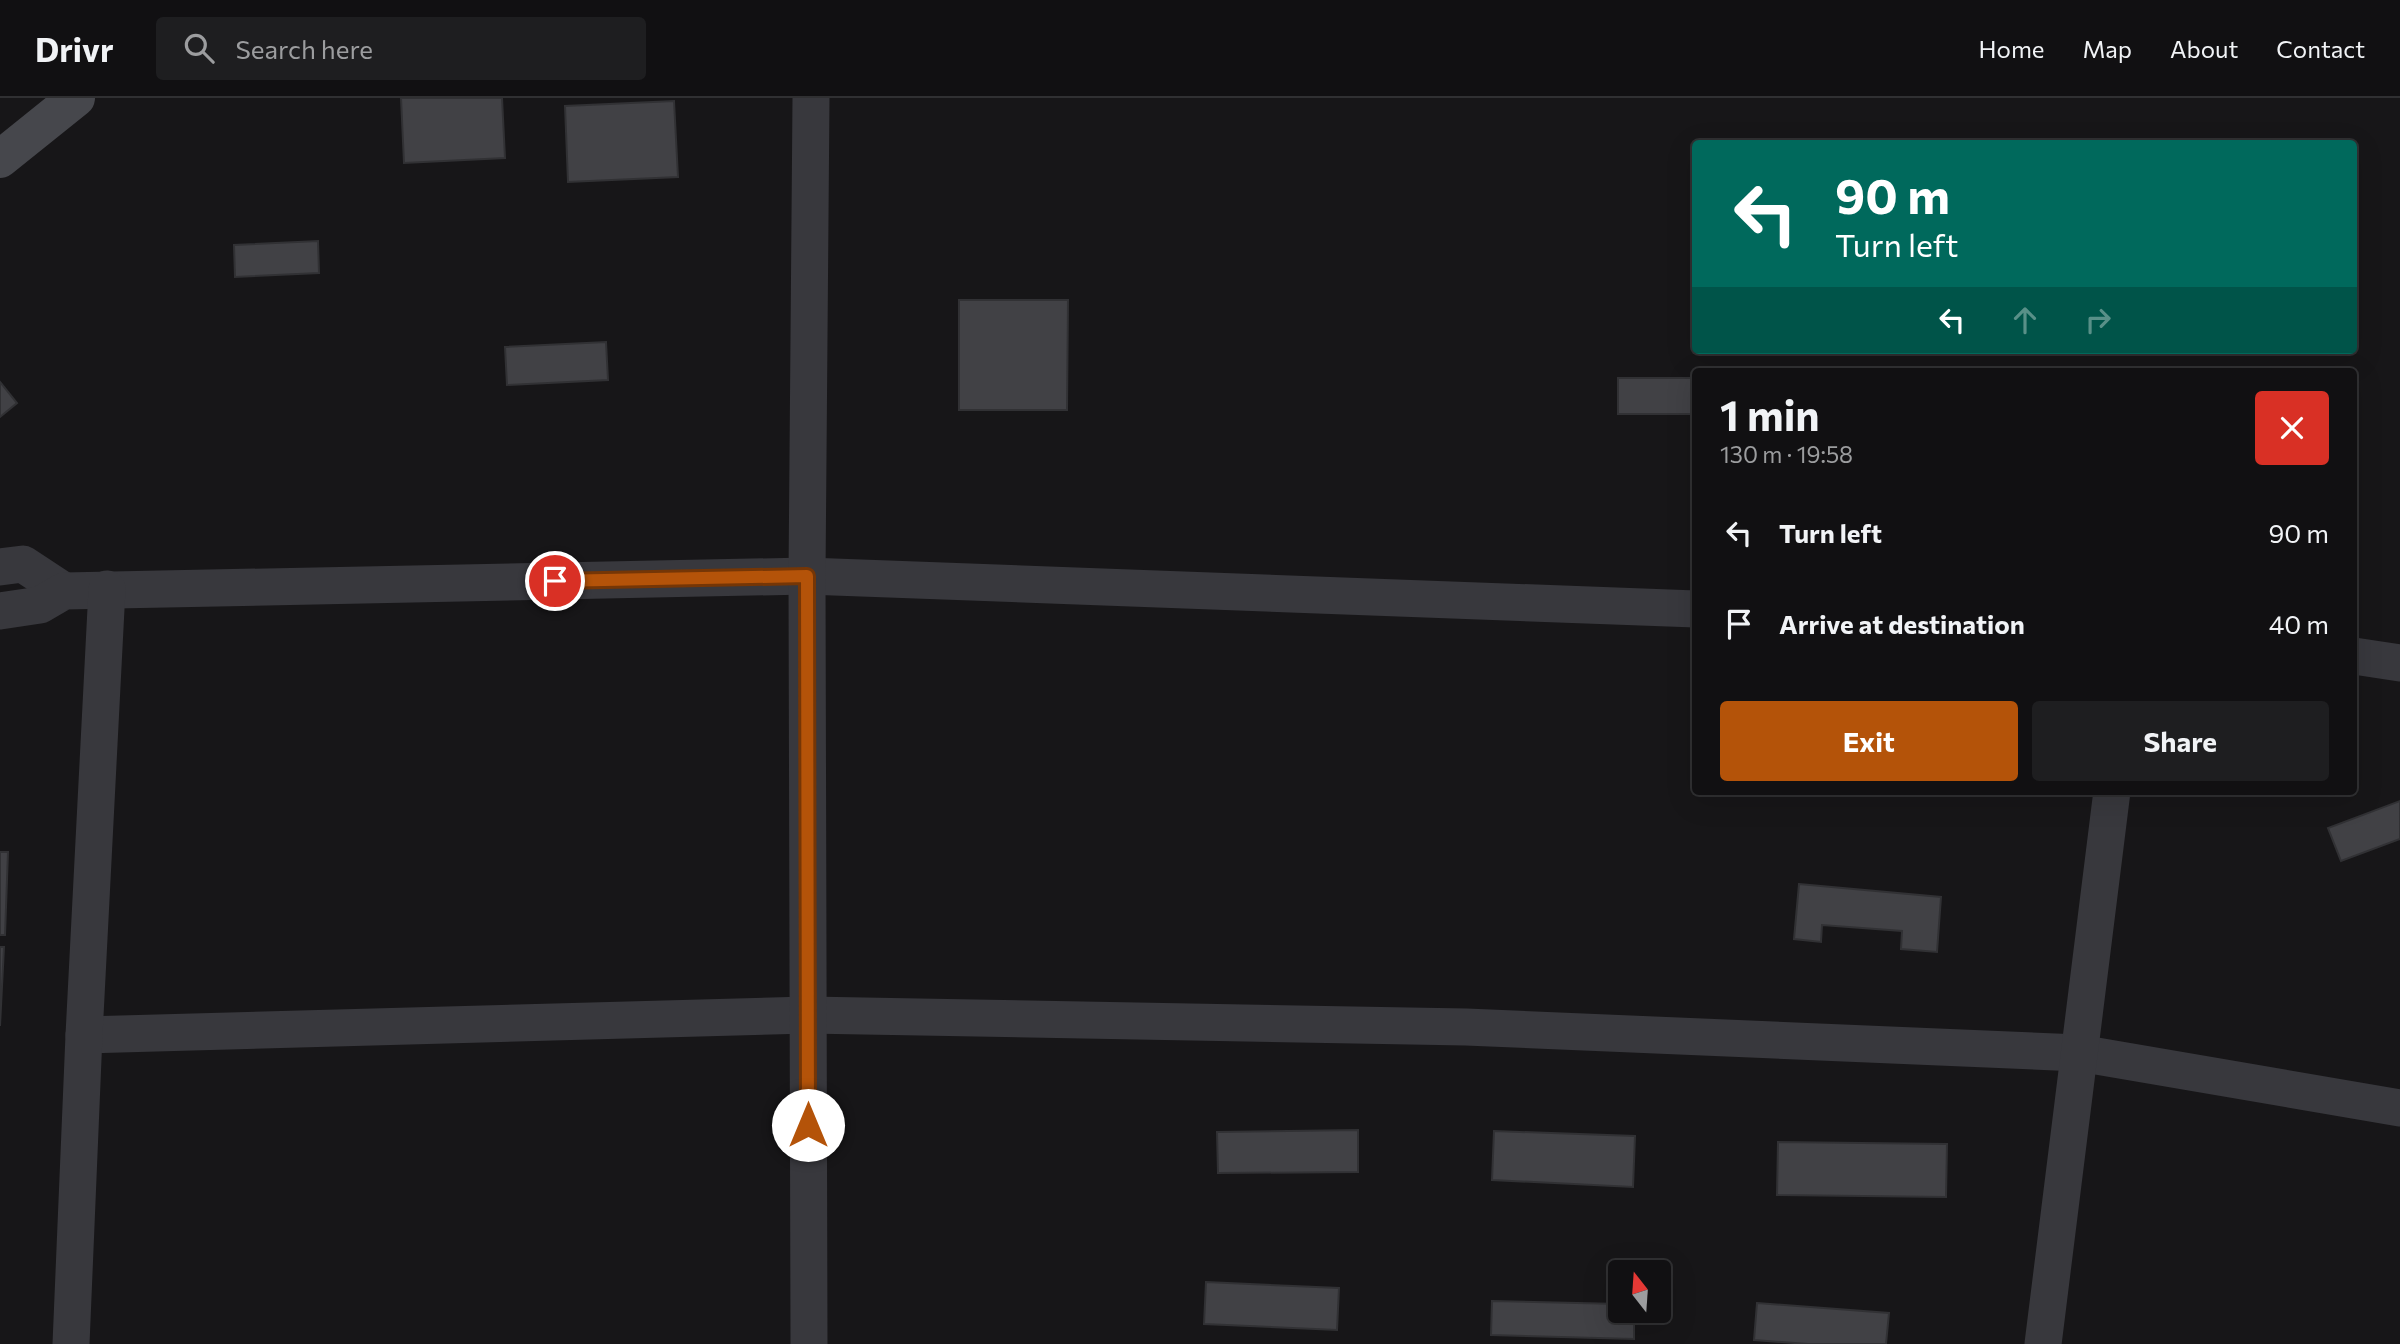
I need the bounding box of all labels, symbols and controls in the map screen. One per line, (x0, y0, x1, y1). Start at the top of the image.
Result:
search box (156, 17, 646, 80)
text: Drivr (35, 28, 114, 69)
icon: search (180, 29, 218, 67)
text: Search here (236, 33, 373, 64)
text: Home (1979, 34, 2045, 63)
text: Map (2083, 34, 2132, 63)
text: About (2170, 34, 2238, 63)
text: Contact (2276, 34, 2365, 63)
text: 90 m (1835, 164, 1950, 224)
icon: left (1720, 168, 1811, 259)
text: Turn left (1835, 224, 1959, 264)
icon: left (1933, 301, 1971, 339)
icon: ahead (2006, 301, 2044, 339)
icon: right (2079, 301, 2117, 339)
text: 1 min (1720, 388, 1820, 440)
button: close (2255, 391, 2329, 465)
text: 130 m · 19:58 (1720, 440, 1853, 468)
icon: left (1720, 514, 1758, 552)
text: Turn left (1779, 517, 1882, 548)
text: 90 m (2269, 517, 2329, 548)
pin (525, 551, 585, 611)
icon: arrive (536, 562, 574, 600)
icon: arrive (1720, 605, 1758, 643)
text: Arrive at destination (1779, 608, 2025, 639)
text: 40 m (2269, 608, 2329, 639)
button: Exit (1720, 701, 2018, 781)
button: Share (2032, 701, 2329, 781)
position arrow (771, 1088, 845, 1162)
north arrow (1608, 1260, 1671, 1323)
map controls (1608, 1260, 1671, 1323)

